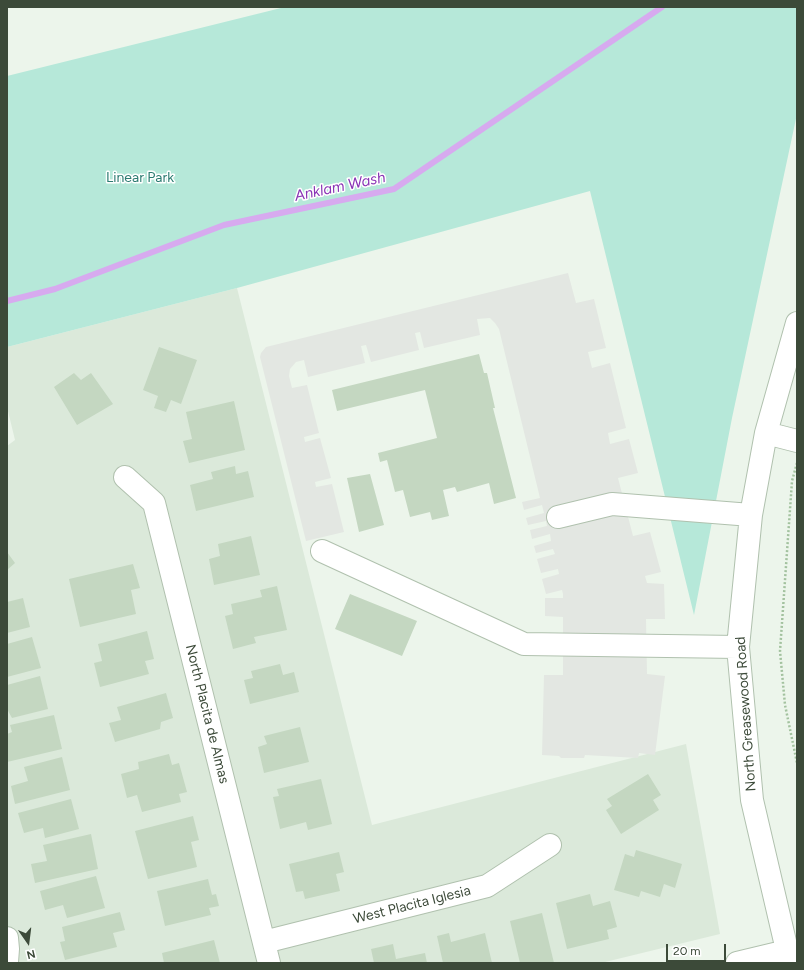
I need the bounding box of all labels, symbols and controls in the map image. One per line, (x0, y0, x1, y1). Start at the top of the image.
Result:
water label: Anklam Wash (293, 169, 387, 205)
park label: Linear Park (106, 170, 174, 186)
street label: North Greasewood Road (732, 636, 760, 792)
street label: North Placita de Almas (182, 643, 232, 785)
street label: West Placita Iglesia (352, 882, 472, 928)
north arrow (8, 922, 48, 962)
scale bar (668, 936, 728, 962)
text: 20 m (673, 944, 701, 958)
text: N (25, 947, 37, 961)

